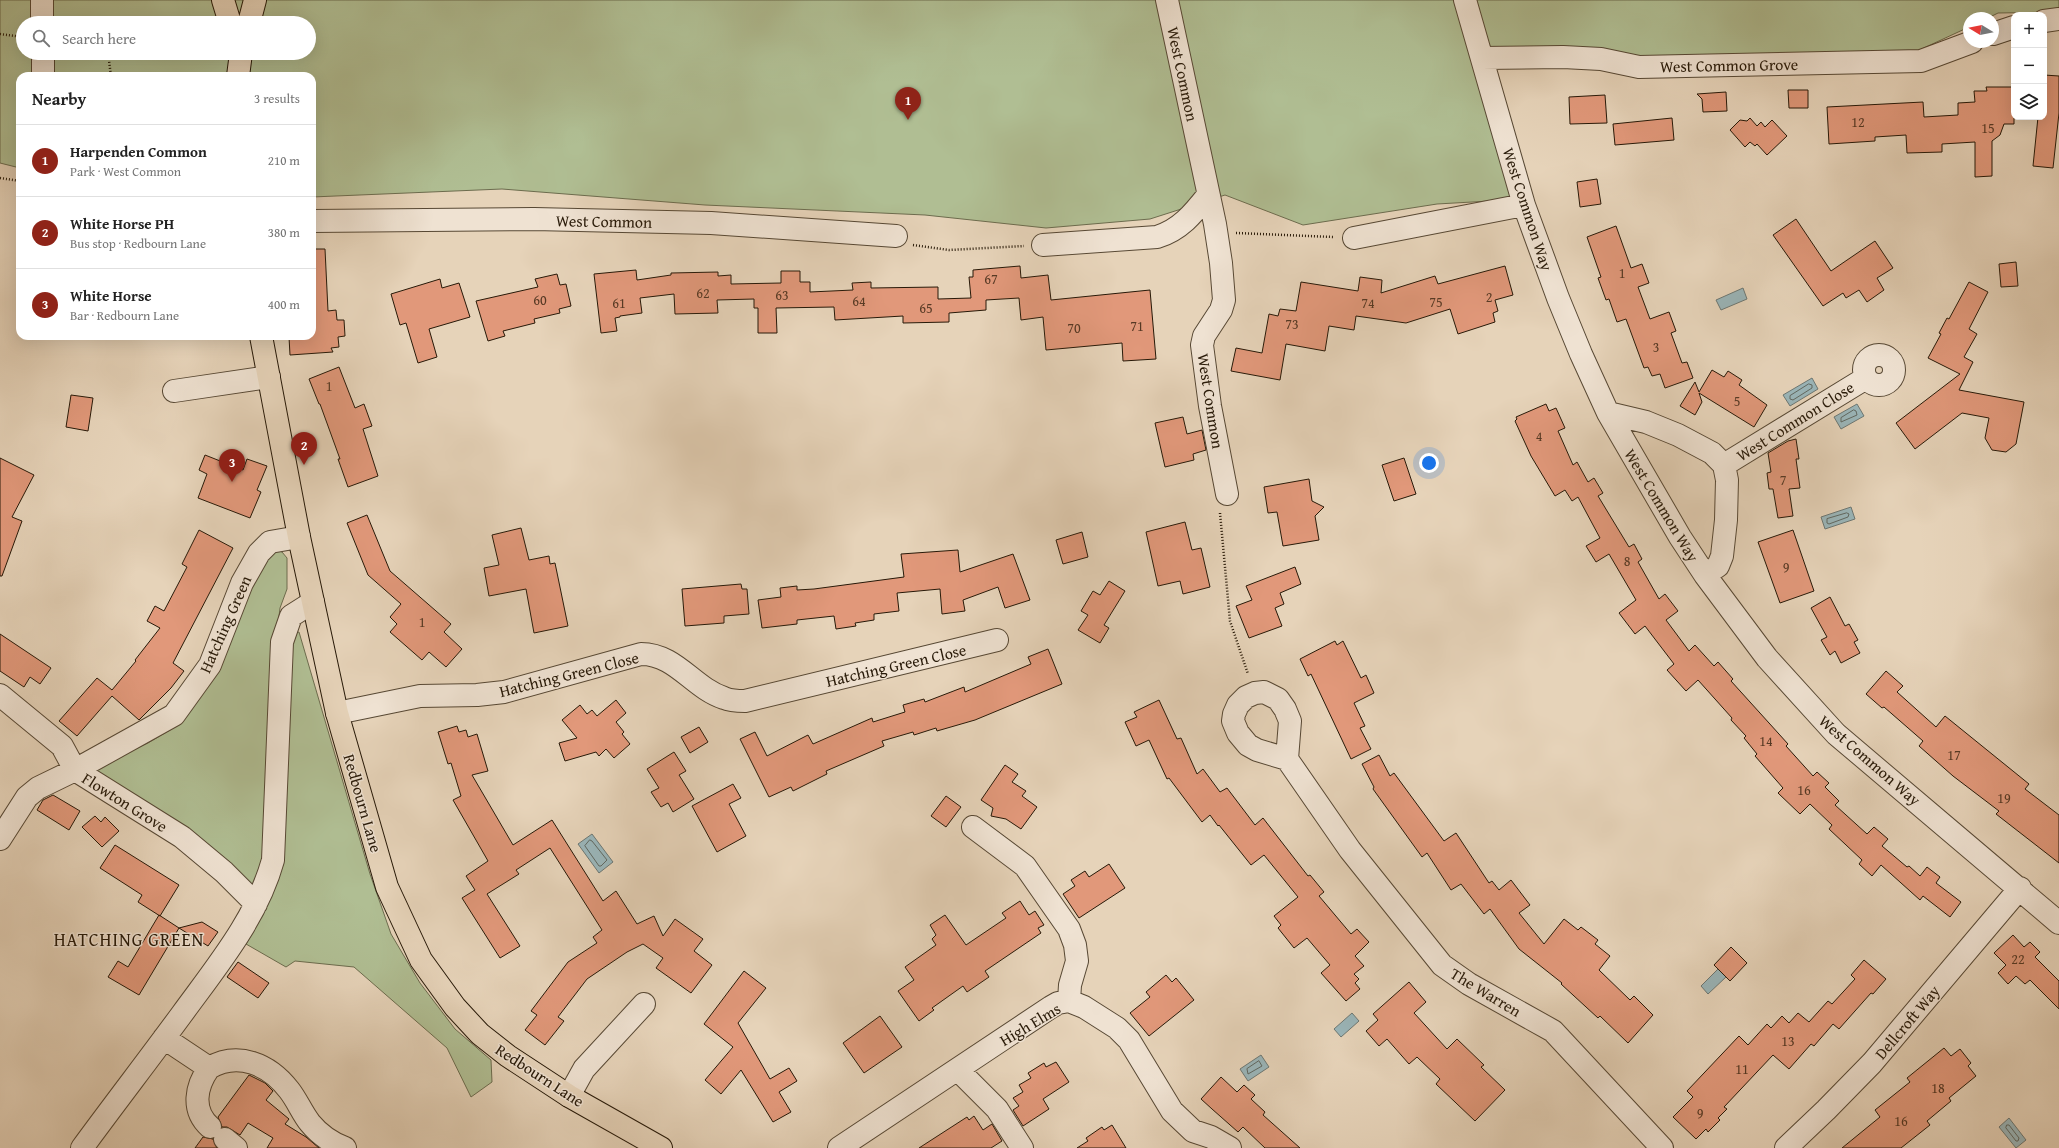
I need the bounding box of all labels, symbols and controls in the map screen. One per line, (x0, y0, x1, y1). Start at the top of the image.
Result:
north arrow (1963, 12, 1999, 48)
map controls (2011, 12, 2047, 120)
button: + (2011, 12, 2047, 48)
search box (16, 16, 316, 60)
street label: West Common (1161, 24, 1205, 124)
icon: search (30, 27, 52, 49)
text: Search here (62, 28, 136, 49)
button: − (2011, 48, 2047, 84)
street label: West Common Grove (1660, 52, 1798, 78)
button: layers (2011, 84, 2047, 120)
text: Nearby (32, 86, 86, 111)
pin: 1 (895, 87, 921, 120)
text: 3 results (254, 89, 300, 108)
house number: 12 (1851, 112, 1865, 132)
house number: 15 (1981, 118, 1995, 138)
text: Harpenden Common (70, 141, 207, 162)
street label: West Common Way (1497, 144, 1559, 274)
text: 1 (42, 151, 48, 170)
text: 210 m (268, 151, 300, 170)
text: Park · West Common (70, 162, 181, 181)
street label: West Common (556, 208, 652, 234)
text: White Horse PH (70, 213, 174, 234)
text: 2 (42, 223, 48, 242)
text: 380 m (268, 223, 300, 242)
text: Bus stop · Redbourn Lane (70, 234, 206, 253)
house number: 1 (1619, 263, 1625, 283)
house number: 67 (984, 269, 998, 289)
house number: 62 (696, 283, 710, 303)
text: White Horse (70, 285, 152, 306)
house number: 63 (775, 285, 789, 305)
house number: 2 (1486, 287, 1492, 307)
house number: 60 (533, 290, 547, 310)
house number: 64 (852, 291, 866, 311)
house number: 75 (1429, 292, 1443, 312)
house number: 61 (612, 293, 626, 313)
house number: 74 (1361, 293, 1375, 313)
text: 3 (42, 295, 48, 314)
text: 400 m (268, 295, 300, 314)
house number: 65 (919, 298, 933, 318)
text: Bar · Redbourn Lane (70, 306, 179, 325)
house number: 73 (1285, 314, 1299, 334)
house number: 71 (1130, 316, 1144, 336)
house number: 70 (1067, 318, 1081, 338)
house number: 3 (1653, 337, 1659, 357)
street label: West Common (1192, 352, 1230, 450)
street label: West Common Close (1731, 375, 1859, 467)
house number: 1 (326, 376, 332, 396)
house number: 5 (1734, 391, 1740, 411)
house number: 4 (1536, 426, 1543, 446)
pin: 2 (291, 432, 317, 465)
street label: West Common Way (1619, 444, 1705, 566)
pin: 3 (219, 449, 245, 482)
your location (1419, 453, 1439, 473)
house number: 7 (1780, 470, 1787, 490)
house number: 8 (1624, 551, 1631, 571)
house number: 9 (1783, 557, 1790, 577)
street label: Hatching Green (193, 571, 257, 677)
house number: 1 (419, 612, 425, 632)
street label: Hatching Green Close (824, 637, 968, 693)
street label: Hatching Green Close (497, 645, 641, 703)
street label: West Common Way (1814, 709, 1926, 811)
house number: 14 (1759, 731, 1773, 751)
house number: 17 (1947, 745, 1961, 765)
street label: Redbourn Lane (338, 751, 388, 855)
street label: Flowton Grove (78, 766, 172, 838)
house number: 16 (1797, 780, 1811, 800)
house number: 19 (1997, 788, 2011, 808)
district label: HATCHING GREEN (54, 926, 204, 953)
house number: 22 (2011, 949, 2025, 969)
street label: The Warren (1446, 961, 1526, 1023)
street label: Dellcroft Way (1869, 980, 1945, 1064)
street label: High Elms (995, 996, 1065, 1052)
house number: 13 (1781, 1031, 1795, 1051)
street label: Redbourn Lane (491, 1037, 589, 1113)
house number: 11 (1735, 1059, 1749, 1079)
house number: 18 (1931, 1078, 1945, 1098)
house number: 9 (1697, 1103, 1704, 1123)
house number: 16 (1894, 1111, 1908, 1131)

